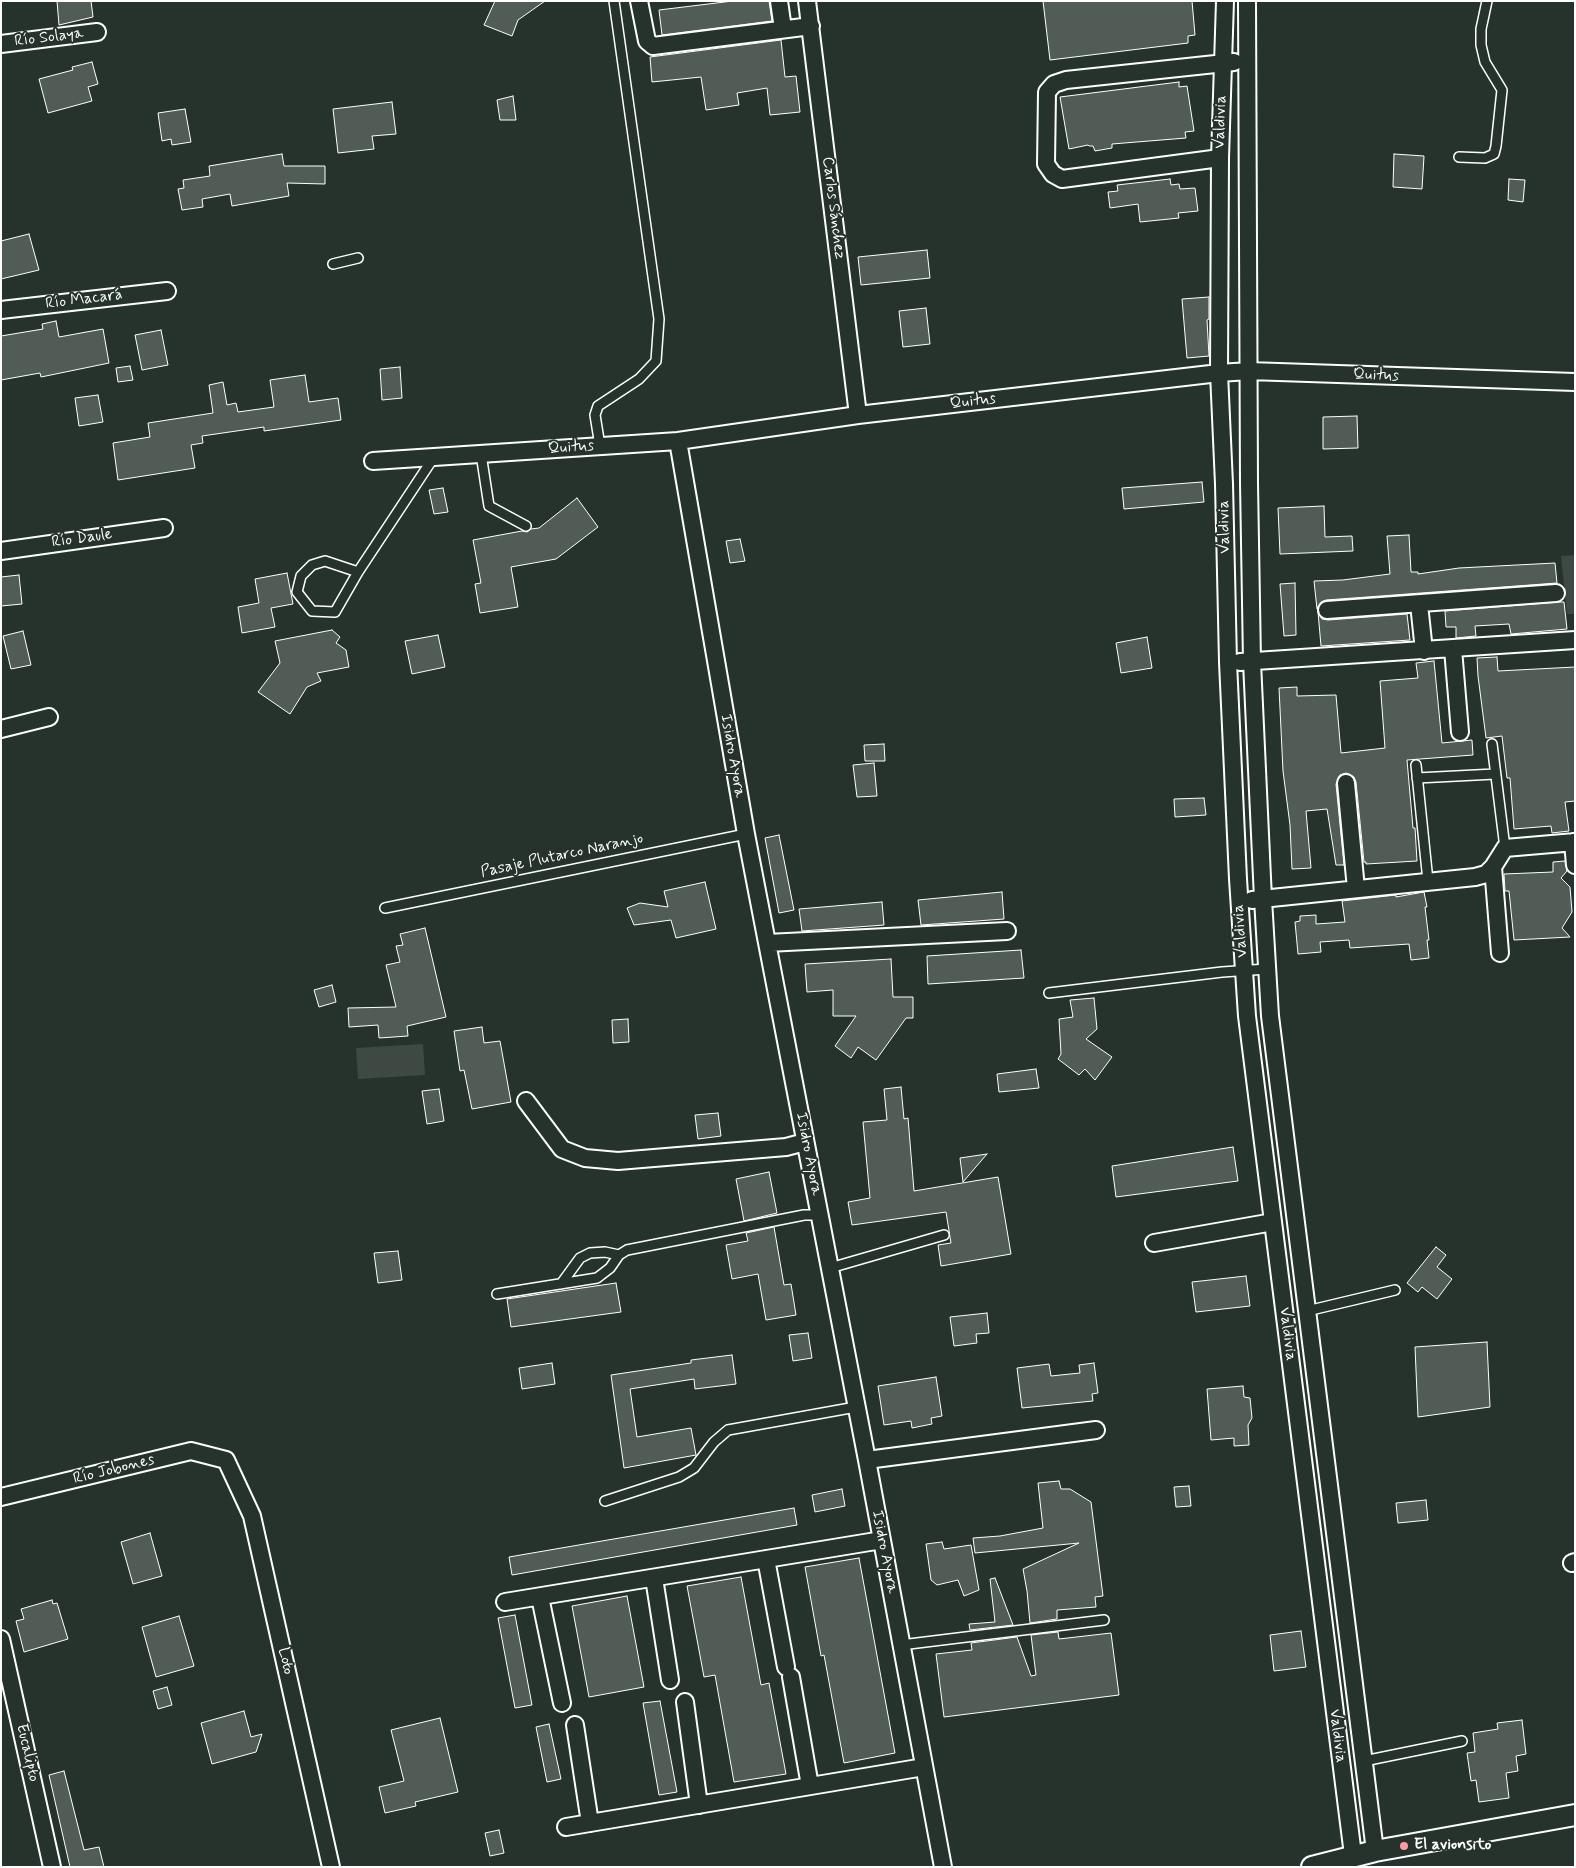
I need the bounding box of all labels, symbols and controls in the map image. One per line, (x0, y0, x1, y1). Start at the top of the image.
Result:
street label: Río Solaya (13, 24, 85, 52)
street label: Valdivia (1210, 95, 1232, 149)
street label: Carlos Sánchez (817, 156, 849, 260)
street label: Río Macará (44, 286, 124, 314)
street label: Quitus (1353, 366, 1399, 386)
street label: Quitus (949, 390, 997, 414)
street label: Quitus (547, 437, 595, 459)
street label: Valdivia (1215, 500, 1235, 554)
street label: Río Daule (50, 525, 114, 553)
street label: Isidro Ayora (715, 713, 749, 799)
street label: Pasaje Plutarco Naranjo (479, 829, 645, 883)
street label: Valdivia (1230, 904, 1252, 958)
street label: Isidro Ayora (791, 1111, 825, 1197)
street label: Valdivia (1274, 1306, 1300, 1362)
street label: Río Jobones (71, 1451, 157, 1489)
street label: Isidro Ayora (867, 1509, 901, 1595)
street label: Loto (273, 1646, 297, 1676)
street label: Valdivia (1324, 1708, 1350, 1764)
street label: Eucalipto (11, 1722, 43, 1784)
place label: El avionsito (1414, 1836, 1491, 1856)
marker: El avionsito (1398, 1840, 1410, 1852)

